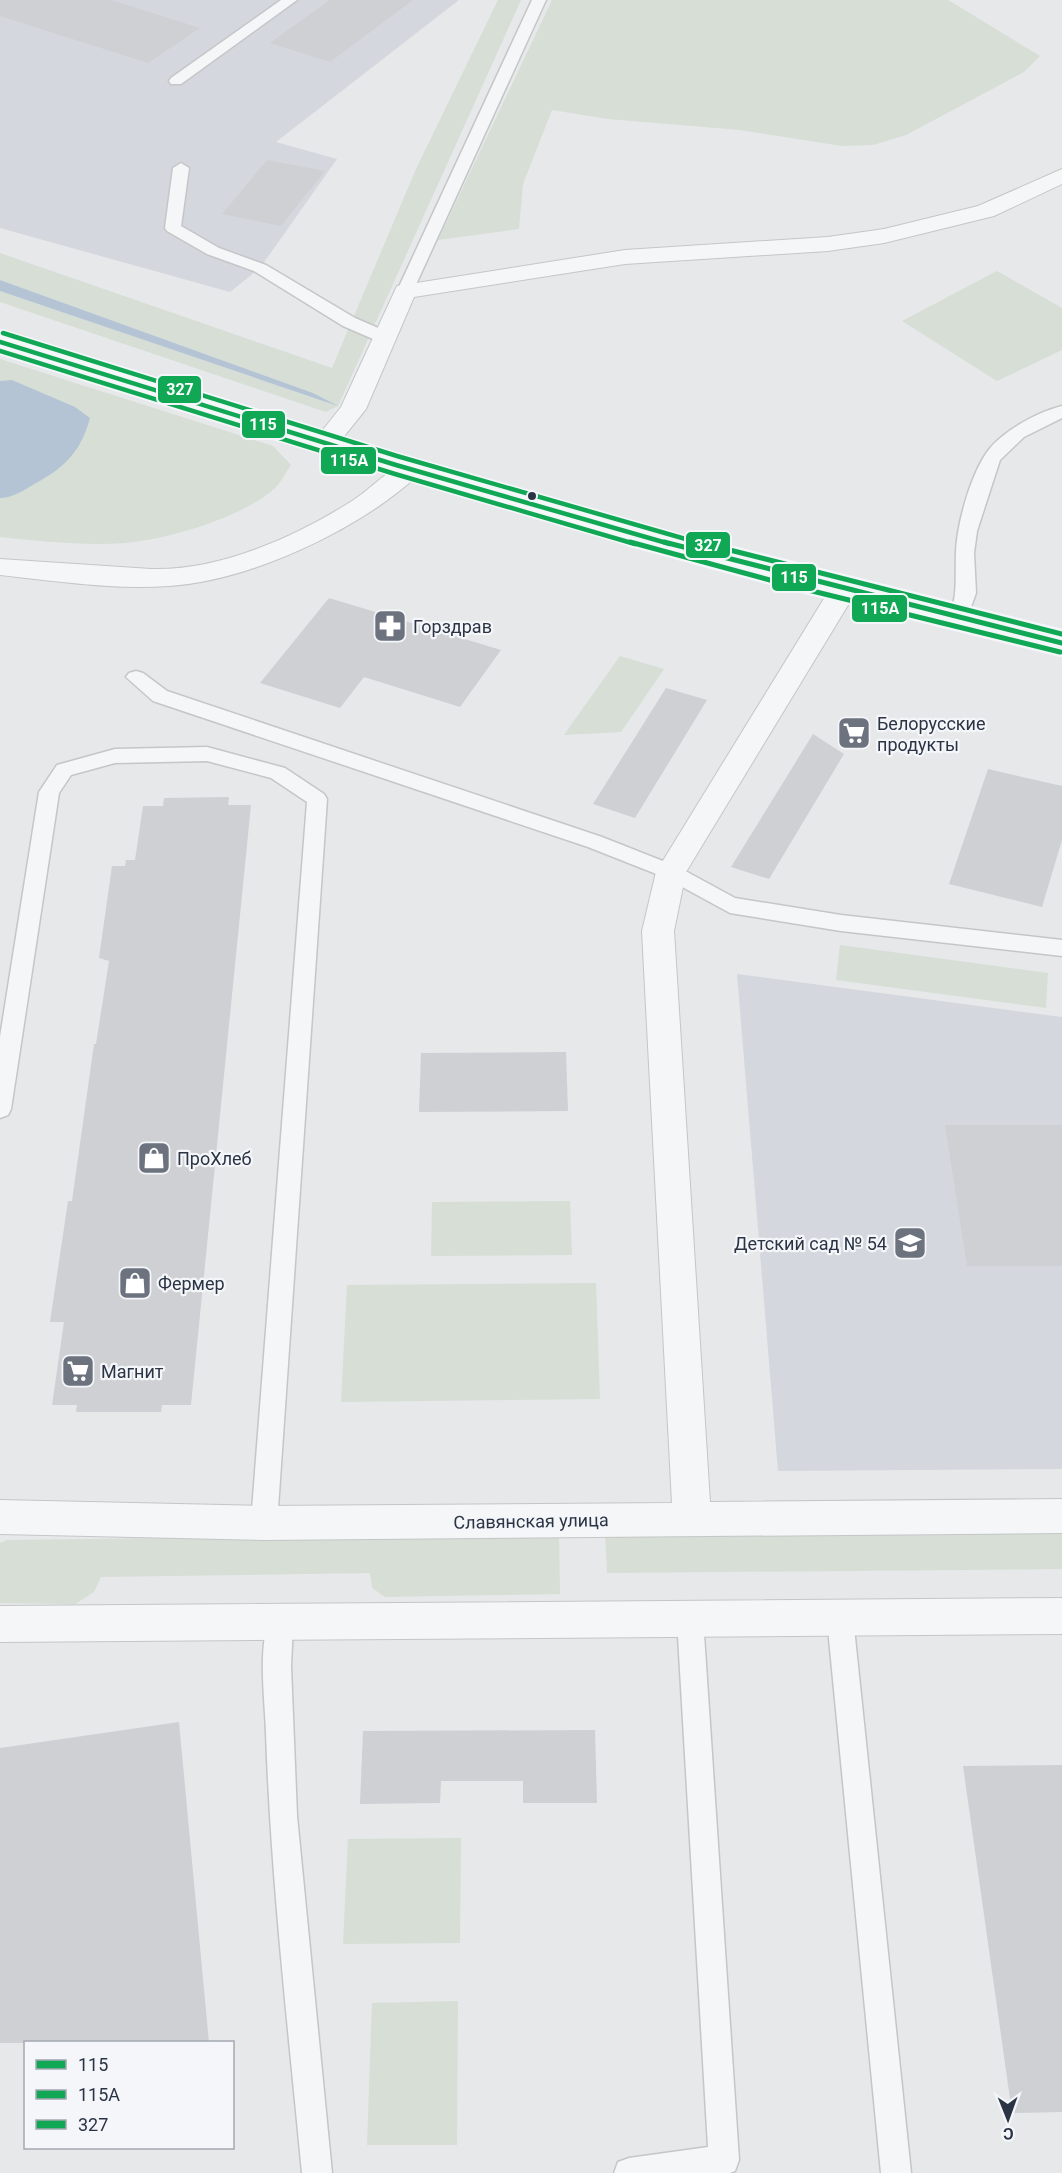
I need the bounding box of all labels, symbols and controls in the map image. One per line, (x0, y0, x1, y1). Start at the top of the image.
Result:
line badge: 327 (157, 375, 202, 404)
text: 327 (166, 380, 194, 399)
line badge: 115 (241, 410, 286, 439)
text: 115 (249, 415, 277, 434)
line badge: 115А (320, 446, 377, 475)
text: 115А (330, 451, 368, 470)
unlabelled marker (526, 490, 538, 502)
line badge: 327 (685, 531, 731, 559)
text: 327 (694, 536, 722, 555)
line badge: 115 (771, 563, 817, 592)
text: 115 (780, 568, 808, 587)
line badge: 115А (851, 594, 908, 623)
text: 115А (861, 599, 899, 618)
pharmacy icon: Горздрав (372, 608, 408, 644)
place label: Горздрав (413, 616, 492, 637)
place label: Белорусские продукты (877, 713, 985, 755)
supermarket icon: Белорусские продукты (836, 715, 872, 751)
shop icon: ПроХлеб (136, 1140, 172, 1176)
place label: ПроХлеб (177, 1148, 252, 1169)
school or university icon: Детский сад № 54 (892, 1225, 928, 1261)
place label: Детский сад № 54 (734, 1233, 887, 1254)
shop icon: Фермер (117, 1265, 153, 1301)
place label: Фермер (158, 1273, 225, 1294)
supermarket icon: Магнит (60, 1353, 96, 1389)
place label: Магнит (101, 1361, 164, 1382)
street label: Славянская улица (453, 1509, 609, 1533)
legend (24, 2041, 234, 2149)
text: 115 (78, 2054, 108, 2075)
text: 115А (78, 2084, 120, 2105)
north arrow (978, 2089, 1038, 2149)
text: 327 (78, 2114, 108, 2135)
text: С (1003, 2124, 1014, 2143)

